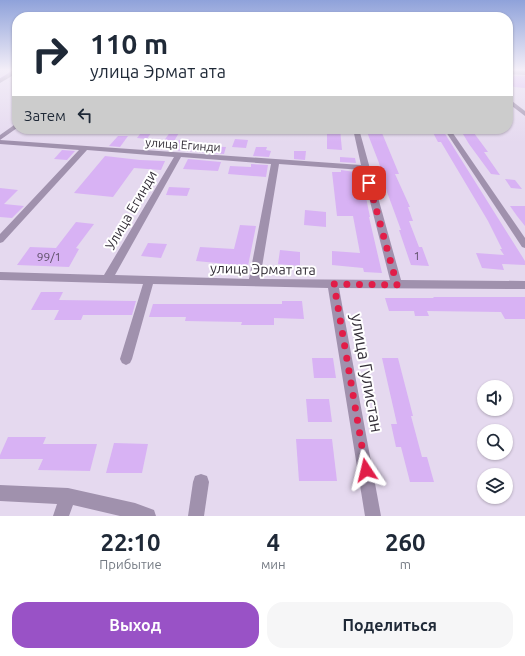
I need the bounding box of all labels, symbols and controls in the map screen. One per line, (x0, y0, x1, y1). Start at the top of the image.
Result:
icon: right (24, 28, 76, 80)
text: 110 m (90, 28, 168, 59)
text: улица Эрмат ата (90, 61, 226, 81)
icon: left (74, 104, 96, 126)
text: Затем (24, 107, 66, 124)
street label: улица Егинди (145, 135, 221, 154)
pin (352, 166, 386, 200)
street label: Улица Егинди (102, 168, 160, 252)
icon: arrive (358, 172, 380, 194)
house number: 1 (414, 249, 420, 262)
house number: 99/1 (37, 250, 61, 263)
street label: улица Эрмат ата (210, 260, 316, 278)
street label: улица Гулистан (348, 312, 387, 434)
map controls (477, 380, 513, 504)
button: sound (477, 380, 513, 416)
button: search (477, 424, 513, 460)
position arrow (345, 449, 387, 491)
button: layers (477, 468, 513, 504)
text: 22:10 (100, 529, 160, 556)
text: 4 (267, 529, 280, 556)
text: 260 (385, 529, 426, 556)
text: Прибытие (99, 557, 162, 571)
text: мин (261, 557, 286, 571)
text: m (400, 557, 411, 571)
button: Выход (12, 602, 259, 648)
button: Поделиться (267, 602, 513, 648)

